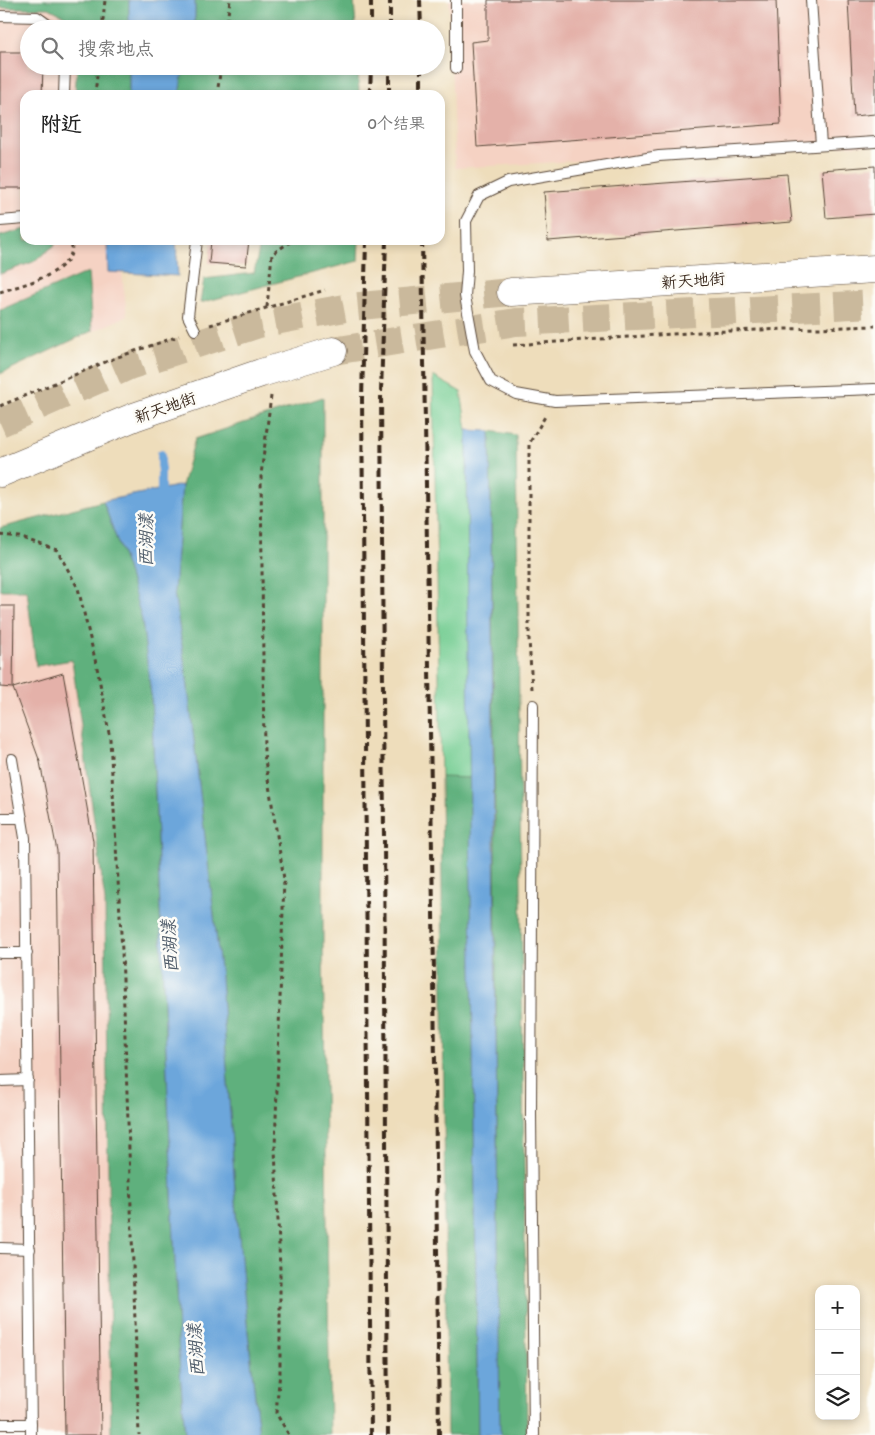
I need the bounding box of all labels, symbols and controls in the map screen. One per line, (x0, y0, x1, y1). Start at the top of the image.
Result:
search box (20, 20, 445, 75)
icon: search (38, 34, 66, 62)
text: 搜索地点 (78, 37, 154, 60)
text: 附近 (40, 111, 82, 136)
text: 0个结果 (367, 114, 425, 133)
street label: 新天地街 (660, 269, 726, 292)
street label: 新天地街 (132, 388, 199, 427)
water label: 西湖漾 (135, 512, 157, 567)
water label: 西湖漾 (157, 917, 183, 974)
map controls (815, 1285, 860, 1420)
button: + (815, 1285, 860, 1330)
water label: 西湖漾 (183, 1321, 209, 1378)
button: − (815, 1330, 860, 1375)
button: layers (815, 1375, 860, 1420)

